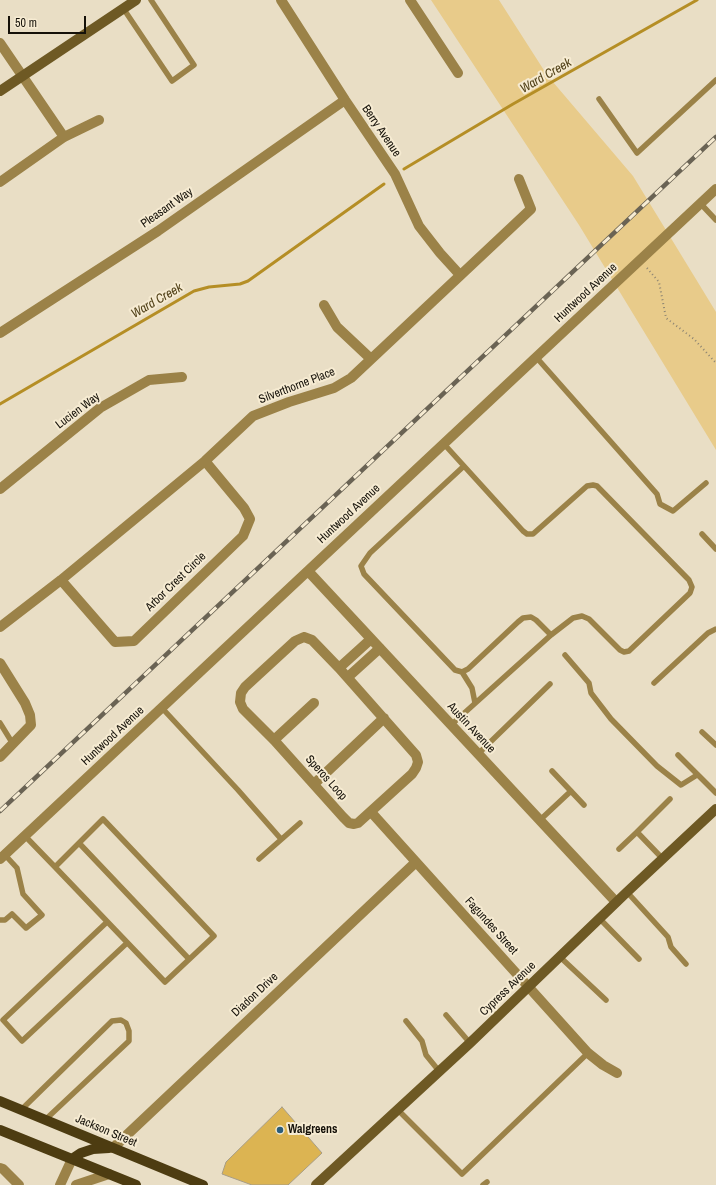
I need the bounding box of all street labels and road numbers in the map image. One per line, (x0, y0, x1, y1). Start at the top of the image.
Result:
street label: Berry Avenue (358, 102, 404, 160)
street label: Pleasant Way (138, 185, 196, 231)
street label: Huntwood Avenue (552, 260, 620, 326)
street label: Silverthorne Place (257, 365, 337, 407)
street label: Lucien Way (53, 390, 103, 432)
street label: Huntwood Avenue (315, 481, 383, 547)
street label: Arbor Crest Circle (143, 549, 209, 615)
street label: Austin Avenue (444, 700, 498, 756)
street label: Huntwood Avenue (79, 703, 147, 769)
street label: Speros Loop (302, 752, 350, 804)
street label: Fagundes Street (461, 894, 521, 958)
street label: Cypress Avenue (477, 959, 539, 1019)
street label: Diadon Drive (229, 970, 281, 1020)
street label: Jackson Street (73, 1112, 139, 1150)

